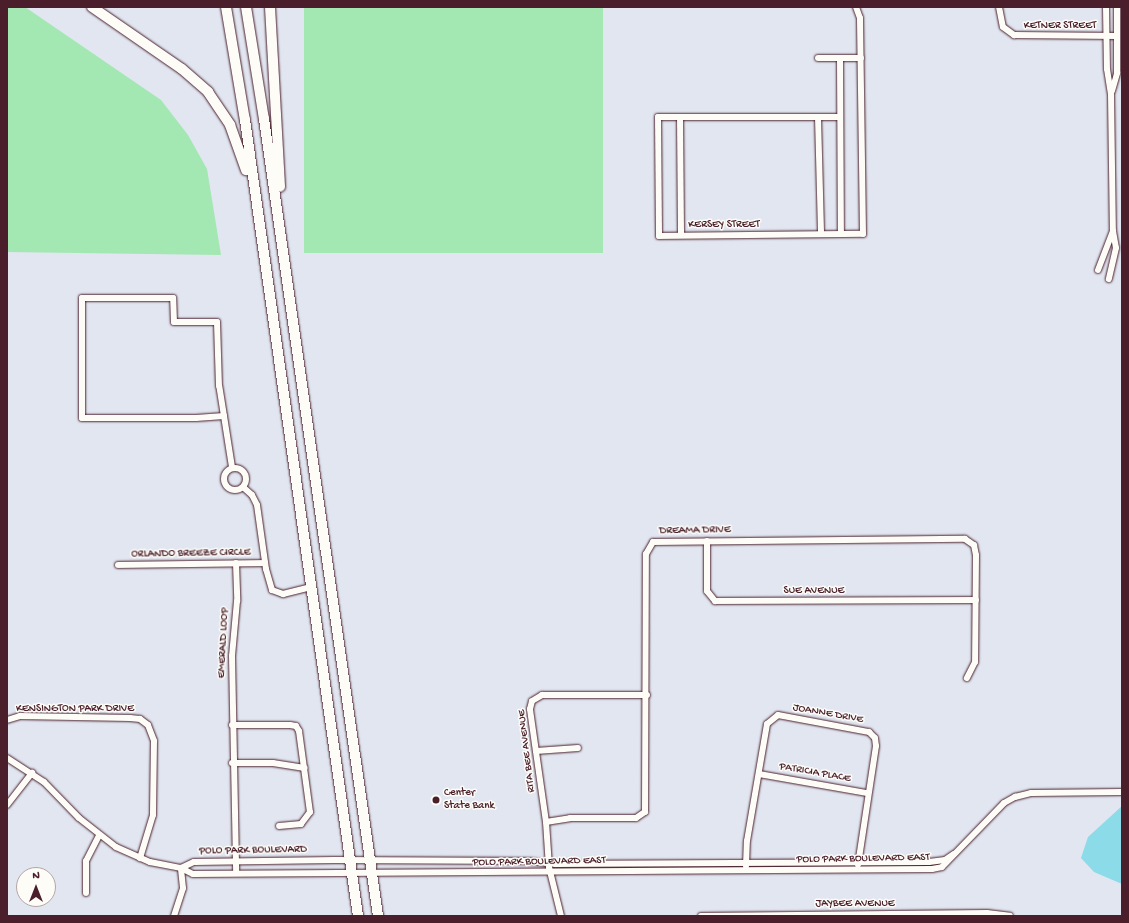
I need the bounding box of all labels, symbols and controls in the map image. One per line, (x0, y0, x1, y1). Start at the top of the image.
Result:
street label: KETNER STREET (1024, 19, 1096, 33)
street label: KERSEY STREET (688, 218, 760, 232)
street label: DREAMA DRIVE (659, 524, 731, 538)
street label: ORLANDO BREEZE CIRCLE (131, 546, 251, 562)
street label: SUE AVENUE (784, 584, 844, 598)
street label: EMERALD LOOP (216, 607, 232, 679)
street label: JOANNE DRIVE (792, 701, 864, 727)
street label: KENSINGTON PARK DRIVE (16, 702, 134, 716)
street label: RITA BEE AVENUE (515, 709, 539, 793)
street label: PATRICIA PLACE (778, 760, 852, 786)
place label: Center State Bank (444, 787, 494, 813)
marker: Center State Bank (431, 795, 441, 805)
street label: POLO PARK BOULEVARD (199, 843, 307, 859)
street label: POLO PARK BOULEVARD EAST (796, 851, 930, 867)
street label: POLO PARK BOULEVARD EAST (472, 854, 606, 870)
north arrow (16, 867, 56, 907)
text: N (32, 870, 40, 882)
street label: JAYBEE AVENUE (815, 897, 895, 911)

